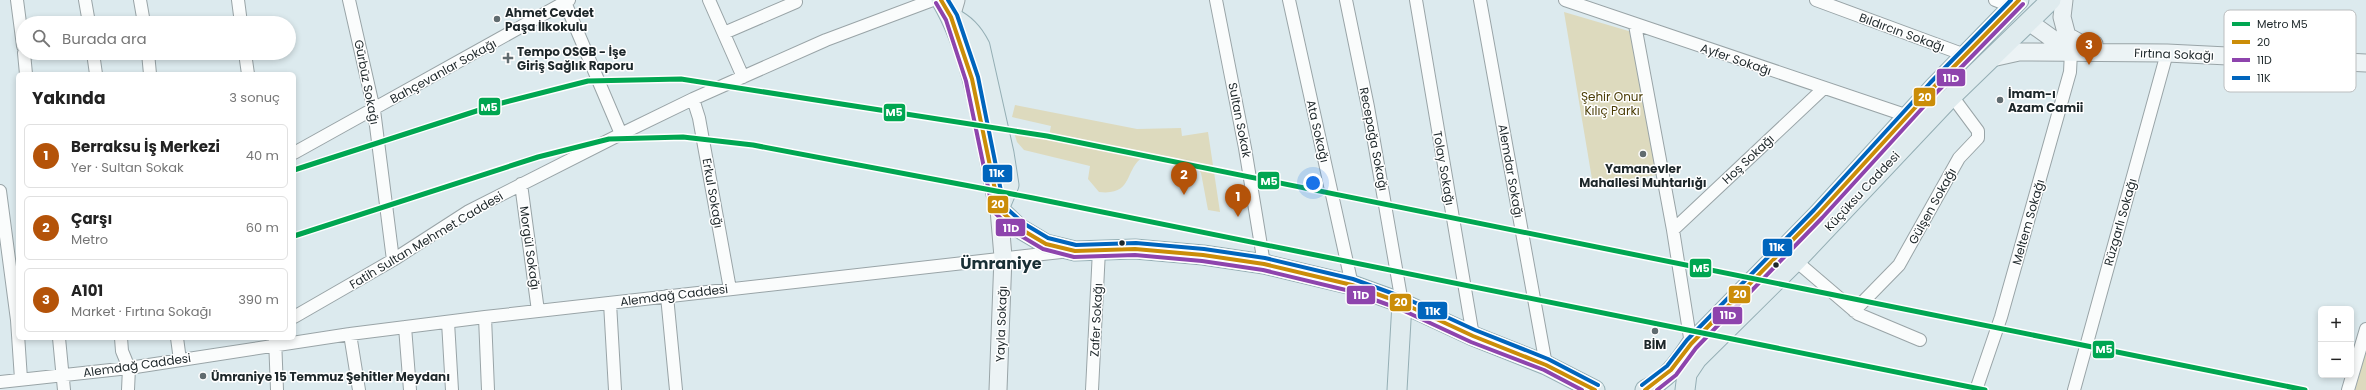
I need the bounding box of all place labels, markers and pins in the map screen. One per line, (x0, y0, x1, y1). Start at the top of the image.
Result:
place label: Ahmet Cevdet Paşa İlkokulu (505, 4, 594, 35)
marker: Ahmet Cevdet Paşa İlkokulu (492, 14, 502, 24)
pin: 3 (2076, 32, 2102, 65)
place label: Tempo OSGB - İşe Giriş Sağlık Raporu (517, 43, 634, 74)
marker: Tempo OSGB - İşe Giriş Sağlık Raporu (502, 52, 514, 64)
place label: İmam-ı Azam Camii (2008, 85, 2083, 116)
marker: İmam-ı Azam Camii (1995, 95, 2005, 105)
marker: Yamanevler Mahallesi Muhtarlığı (1638, 149, 1648, 159)
place label: Yamanevler Mahallesi Muhtarlığı (1579, 160, 1707, 191)
pin: 2 (1171, 162, 1197, 195)
pin: 1 (1225, 184, 1251, 217)
unlabelled marker (1117, 238, 1127, 248)
unlabelled marker (1771, 260, 1781, 270)
marker: BİM (1650, 326, 1660, 336)
place label: BİM (1644, 336, 1666, 353)
place label: Ümraniye 15 Temmuz Şehitler Meydanı (211, 368, 450, 385)
marker: Ümraniye 15 Temmuz Şehitler Meydanı (198, 371, 208, 381)

